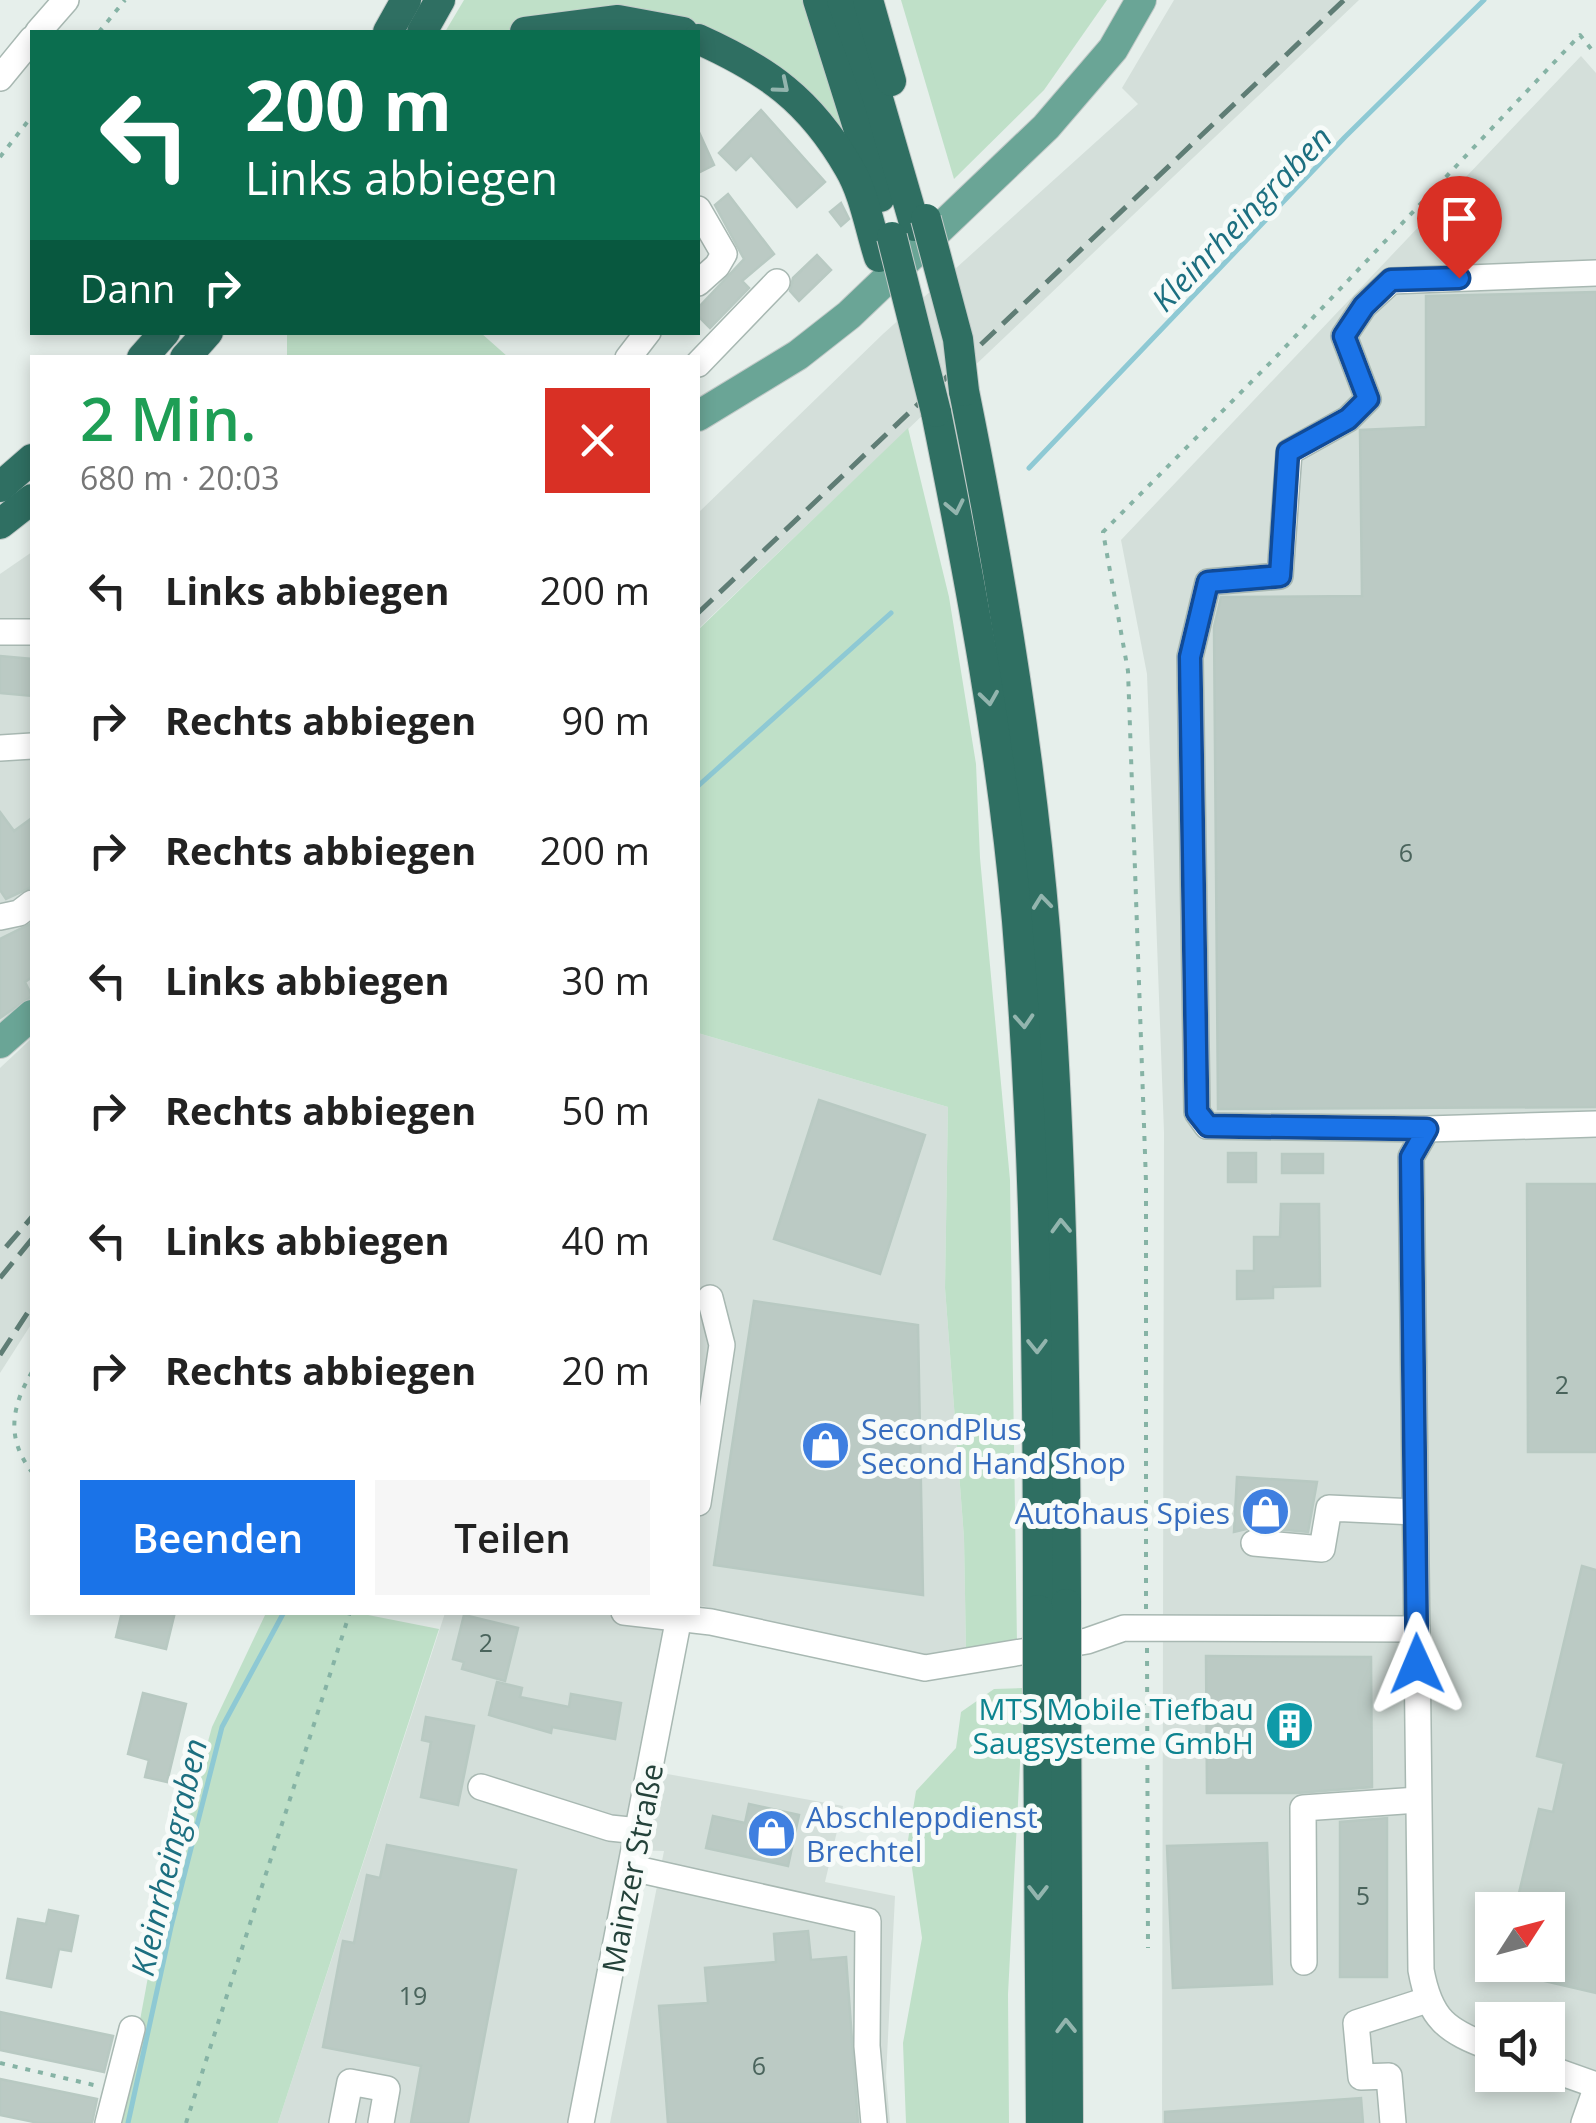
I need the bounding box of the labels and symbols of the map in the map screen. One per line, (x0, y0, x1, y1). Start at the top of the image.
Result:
one-way arrow (770, 75, 788, 93)
water label: Kleinrheingraben (1141, 116, 1341, 320)
pin (1417, 176, 1502, 279)
one-way arrow (944, 498, 965, 515)
one-way arrow (978, 690, 999, 707)
house number: 6 (1399, 835, 1413, 869)
one-way arrow (1032, 894, 1053, 910)
one-way arrow (1013, 1014, 1034, 1030)
one-way arrow (1050, 1218, 1071, 1234)
one-way arrow (1026, 1339, 1047, 1355)
house number: 2 (1555, 1367, 1569, 1401)
place label: SecondPlus Second Hand Shop (861, 1408, 1126, 1483)
shop icon: SecondPlus Second Hand Shop (800, 1419, 852, 1471)
shop icon: Autohaus Spies (1239, 1486, 1291, 1538)
place label: Autohaus Spies (1015, 1492, 1230, 1533)
position arrow (1365, 1612, 1469, 1716)
house number: 2 (479, 1625, 493, 1659)
place label: MTS Mobile Tiefbau Saugsysteme GmbH (973, 1688, 1254, 1763)
building icon: MTS Mobile Tiefbau Saugsysteme GmbH (1263, 1699, 1315, 1751)
water label: Kleinrheingraben (120, 1734, 216, 1980)
street label: Mainzer Straße (592, 1760, 672, 1976)
place label: Abschleppdienst Brechtel (806, 1796, 1038, 1871)
shop icon: Abschleppdienst Brechtel (745, 1807, 797, 1859)
house number: 5 (1356, 1878, 1370, 1912)
one-way arrow (1027, 1886, 1049, 1901)
north arrow (1475, 1892, 1565, 1982)
house number: 19 (399, 1978, 427, 2012)
one-way arrow (1055, 2017, 1077, 2032)
house number: 6 (752, 2048, 766, 2082)

